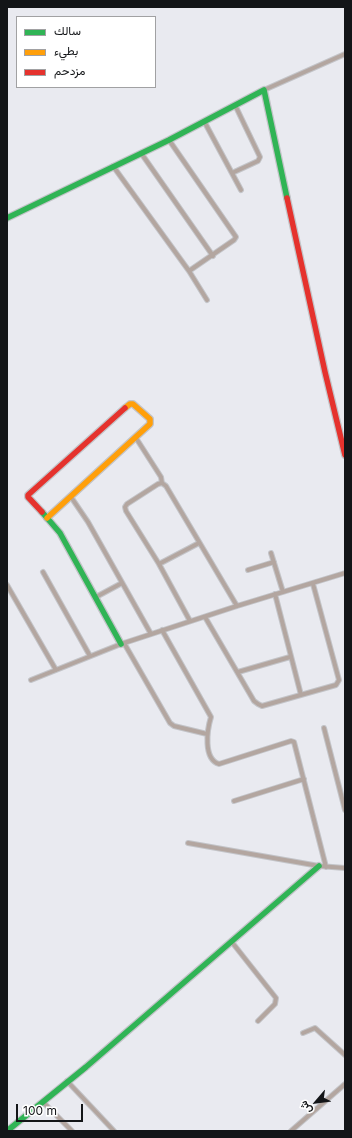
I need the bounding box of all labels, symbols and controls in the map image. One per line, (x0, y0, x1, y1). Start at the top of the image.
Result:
legend (16, 16, 156, 88)
text: سالك (54, 23, 81, 38)
text: بطيء (54, 43, 78, 58)
text: مزدحم (54, 63, 85, 78)
north arrow (296, 1082, 336, 1122)
scale bar (18, 1096, 85, 1122)
text: ش (296, 1099, 315, 1117)
text: 100 m (23, 1103, 57, 1118)

